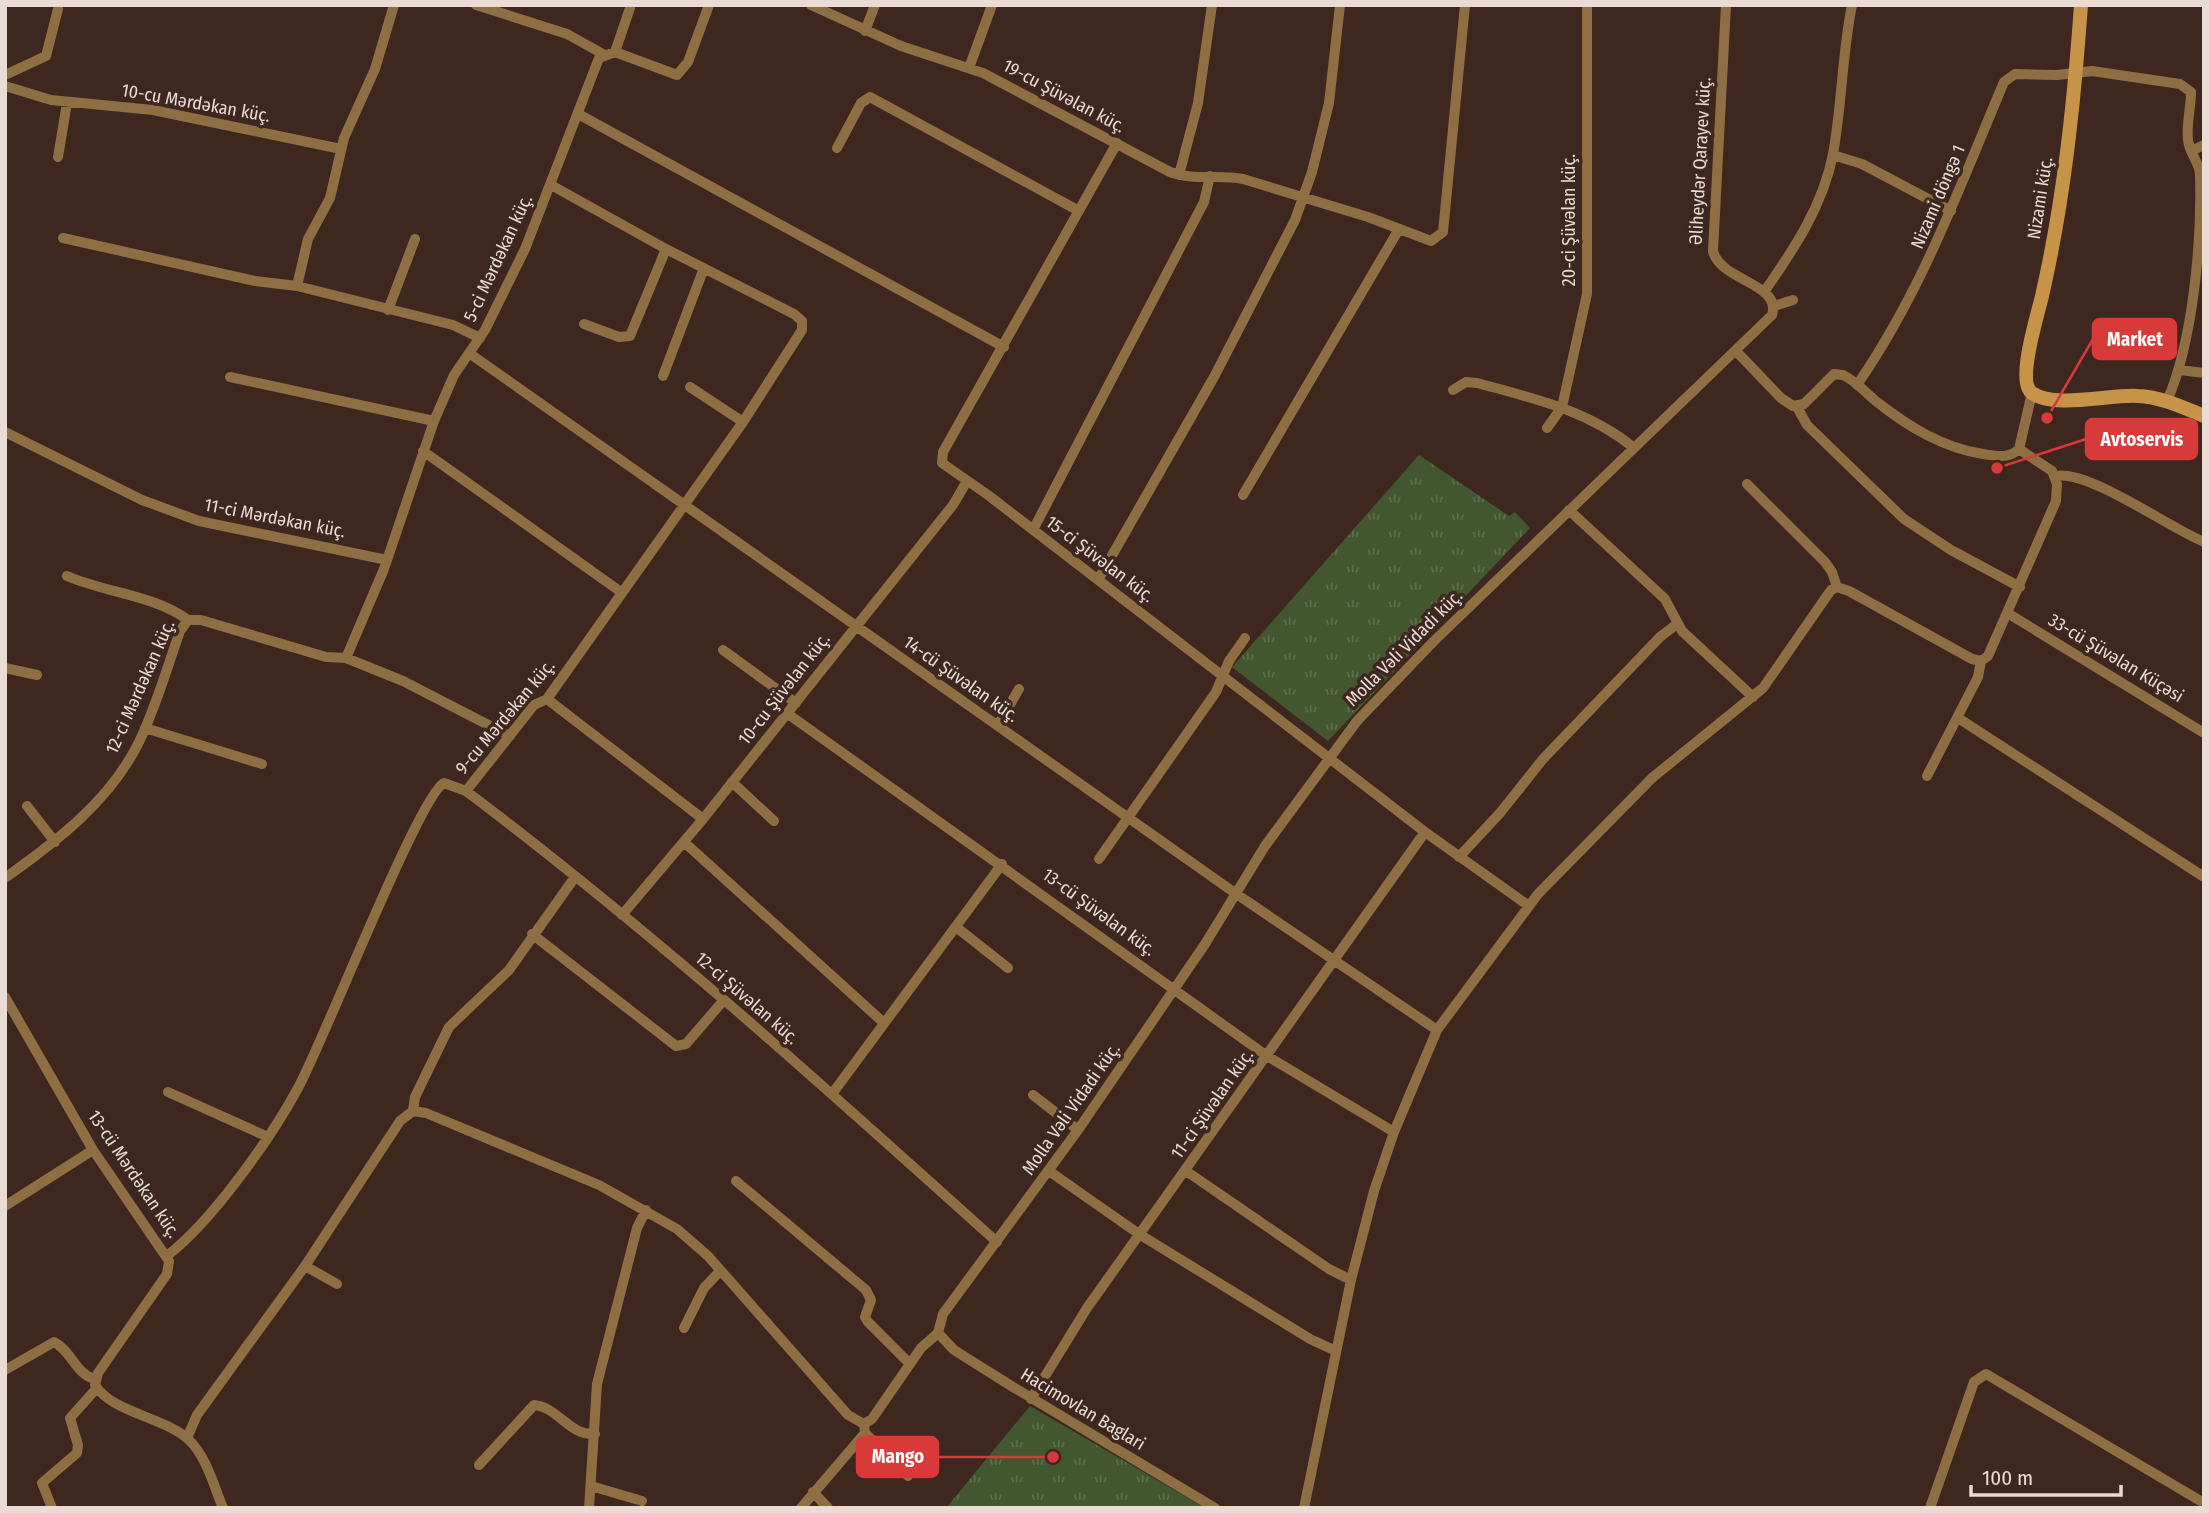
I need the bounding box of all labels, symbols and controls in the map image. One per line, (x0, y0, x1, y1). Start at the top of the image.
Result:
street label: 19-cu Şüvəlan küç. (999, 54, 1129, 138)
street label: Əliheydər Qarayev küç. (1685, 76, 1715, 245)
street label: 10-cu Mərdəkan küç. (120, 79, 272, 127)
street label: Nizami döngə 1 (1906, 142, 1970, 252)
street label: 20-ci Şüvəlan küç. (1558, 154, 1580, 286)
street label: Nizami küç. (2023, 155, 2057, 241)
street label: 5-ci Mərdəkan küç. (459, 191, 537, 325)
callout: Market (2093, 319, 2176, 359)
text: Market (2107, 328, 2163, 351)
callout: Avtoservis (2086, 419, 2197, 459)
text: Avtoservis (2100, 428, 2184, 451)
street label: 11-ci Mərdəkan küç. (203, 494, 348, 542)
street label: 15-ci Şüvəlan küç. (1041, 511, 1159, 607)
street label: Molla Vəli Vidadi küç. (1341, 585, 1467, 711)
street label: 33-cü Şüvəlan Küçəsi (2044, 609, 2188, 707)
street label: 12-ci Mərdəkan küç. (101, 616, 179, 757)
street label: 10-cu Şüvəlan küç. (733, 628, 835, 749)
street label: 14-cü Şüvəlan küç. (899, 631, 1023, 727)
street label: 9-cu Mərdəkan küç. (451, 655, 559, 779)
street label: 13-cü Şüvəlan küç. (1038, 863, 1160, 961)
street label: 12-ci Şüvəlan küç. (691, 947, 803, 1049)
street label: Molla Vəli Vidadi küç. (1017, 1039, 1125, 1179)
street label: 11-ci Şüvəlan küç. (1166, 1045, 1258, 1163)
street label: 13-cü Mərdəkan küç. (83, 1106, 185, 1242)
street label: Hacimovlan Baglari (1017, 1363, 1149, 1455)
callout: Mango (857, 1437, 938, 1477)
text: Mango (872, 1445, 924, 1468)
scale bar (1971, 1454, 2122, 1498)
text: 100 m (1982, 1465, 2033, 1491)

